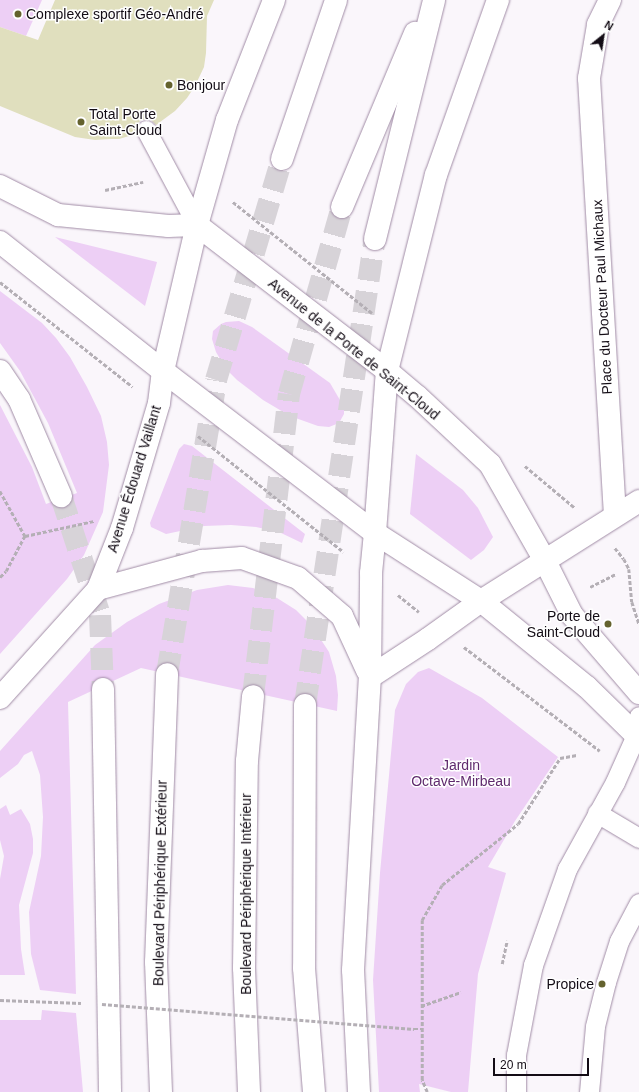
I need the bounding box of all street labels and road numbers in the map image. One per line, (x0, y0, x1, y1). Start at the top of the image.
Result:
street label: Place du Docteur Paul Michaux (589, 199, 615, 395)
street label: Avenue de la Porte de Saint-Cloud (265, 275, 443, 423)
street label: Avenue Édouard Vaillant (104, 403, 164, 555)
street label: Boulevard Périphérique Extérieur (150, 780, 170, 986)
street label: Boulevard Périphérique Intérieur (238, 793, 254, 995)

